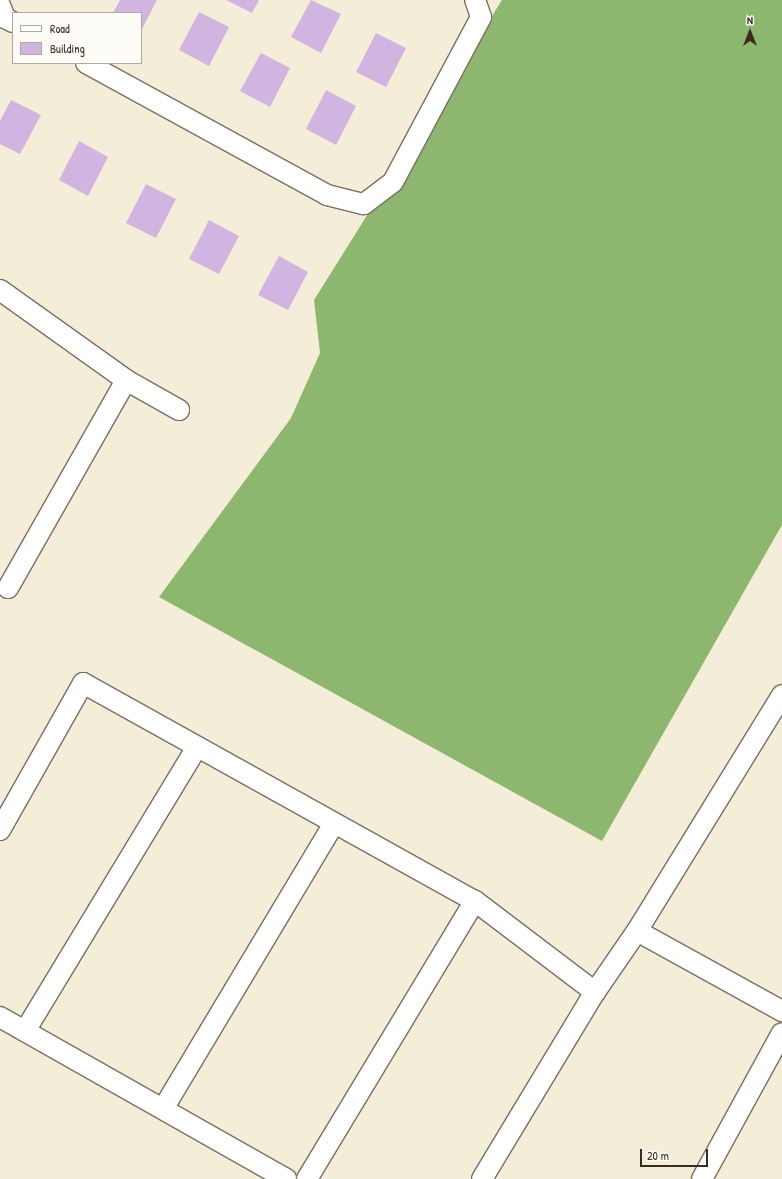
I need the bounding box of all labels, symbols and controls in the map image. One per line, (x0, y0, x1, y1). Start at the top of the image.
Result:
legend (12, 12, 142, 64)
north arrow (730, 12, 770, 52)
text: N (747, 13, 753, 27)
text: Road (50, 20, 70, 37)
text: Building (50, 40, 85, 57)
scale bar (642, 1141, 710, 1167)
text: 20 m (647, 1147, 669, 1164)

